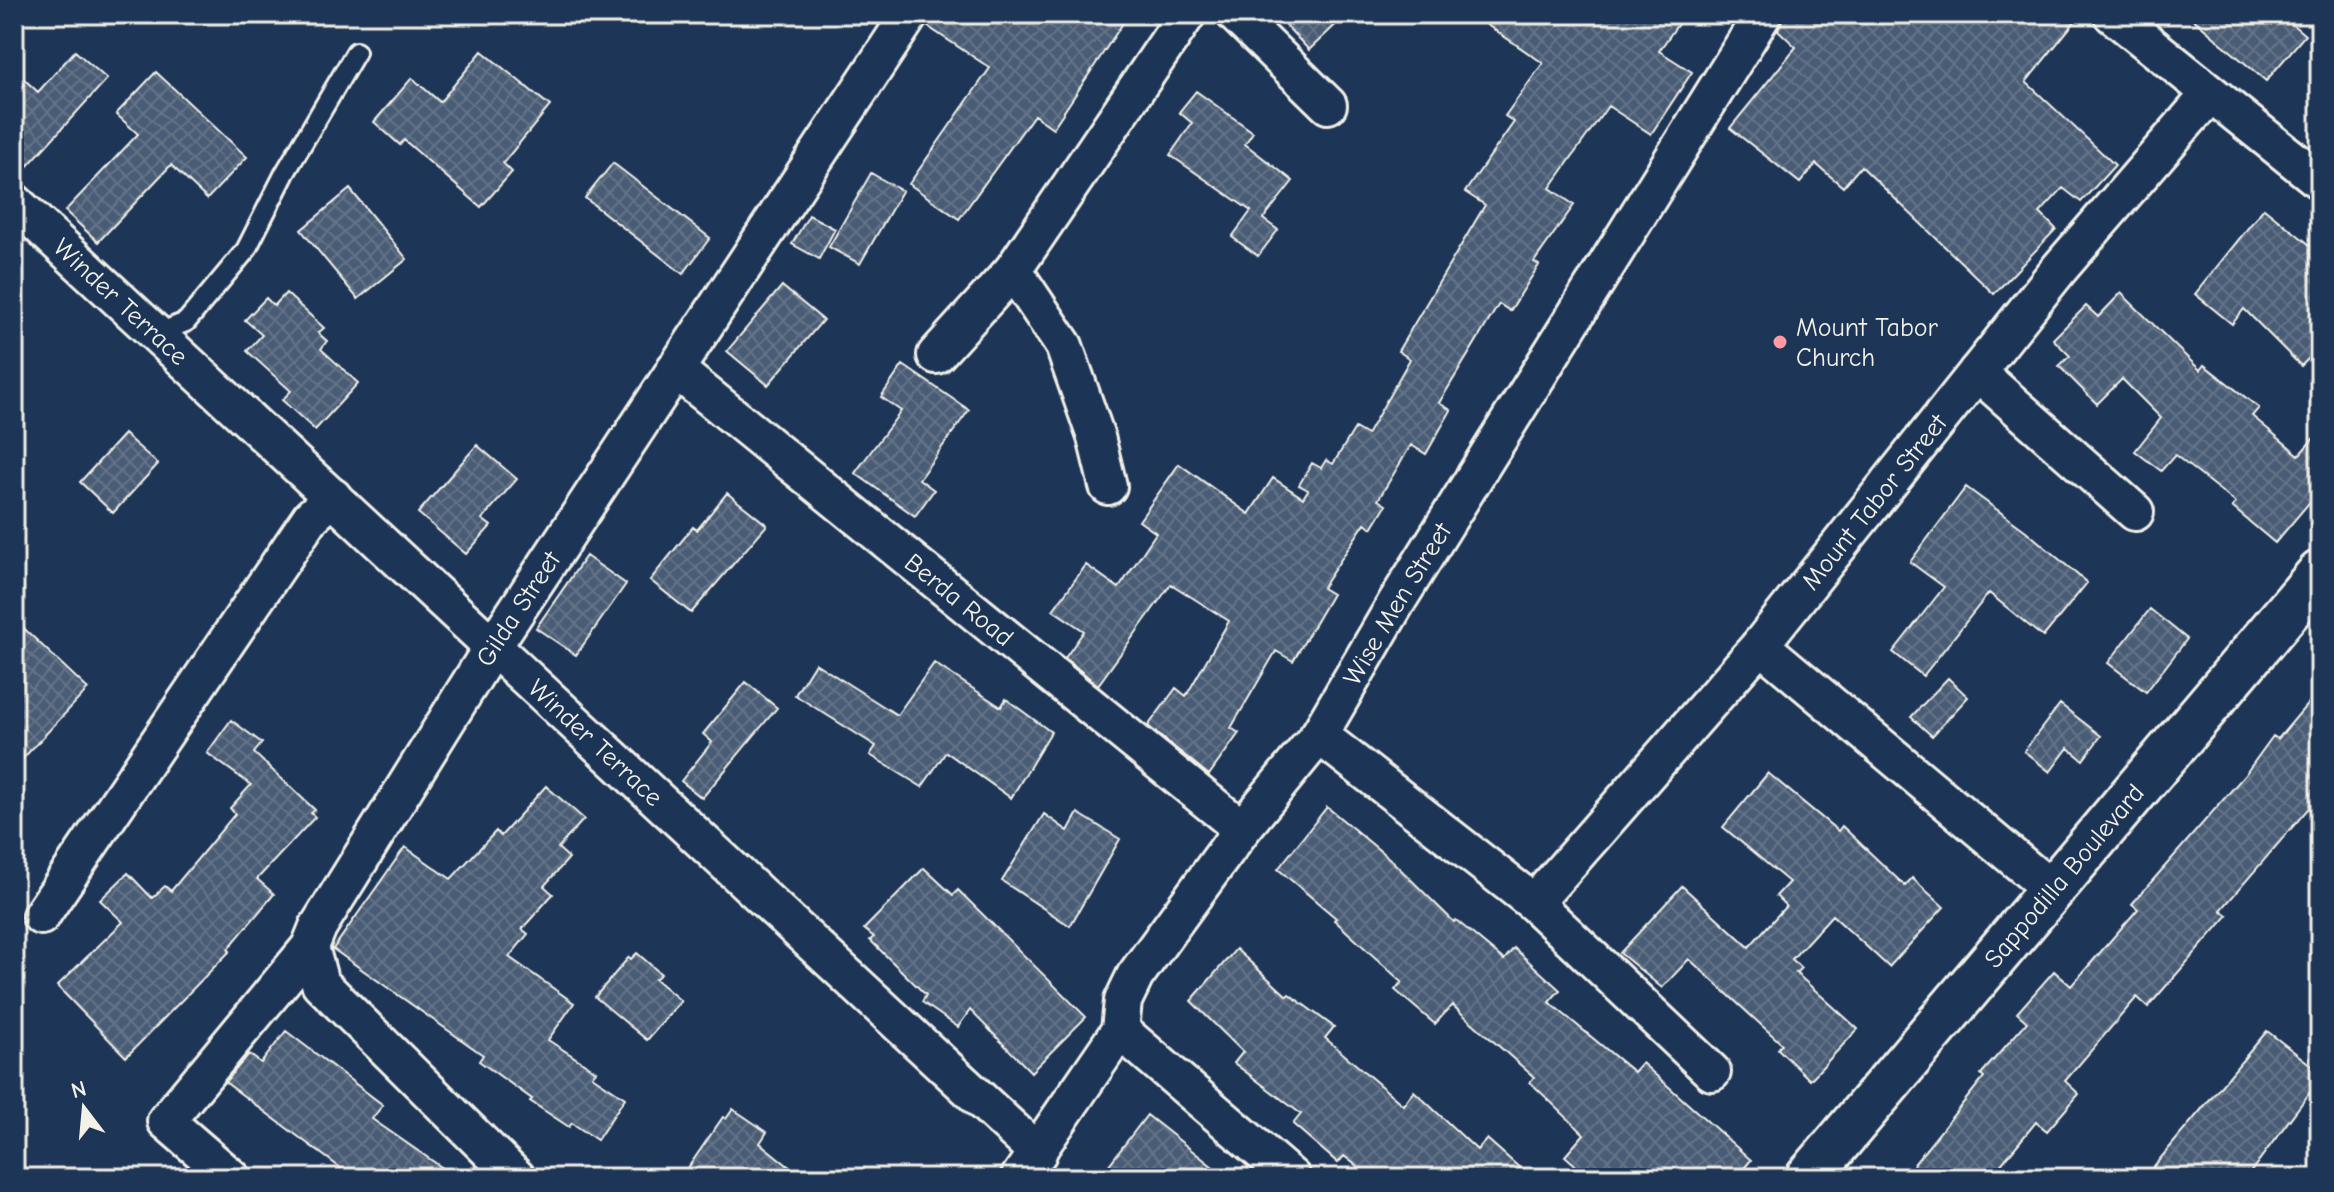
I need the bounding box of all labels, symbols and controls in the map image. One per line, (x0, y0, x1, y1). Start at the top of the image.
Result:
street label: Winder Terrace (47, 232, 194, 372)
place label: Mount Tabor Church (1796, 313, 1939, 373)
marker: Mount Tabor Church (1771, 333, 1789, 351)
street label: Mount Tabor Street (1796, 407, 1955, 596)
street label: Wise Men Street (1337, 516, 1459, 691)
street label: Gilda Street (470, 545, 568, 672)
street label: Berda Road (898, 548, 1019, 653)
street label: Winder Terrace (522, 673, 668, 813)
street label: Sappodilla Boulevard (1978, 778, 2151, 974)
north arrow (44, 1068, 124, 1148)
text: N (68, 1075, 89, 1104)

